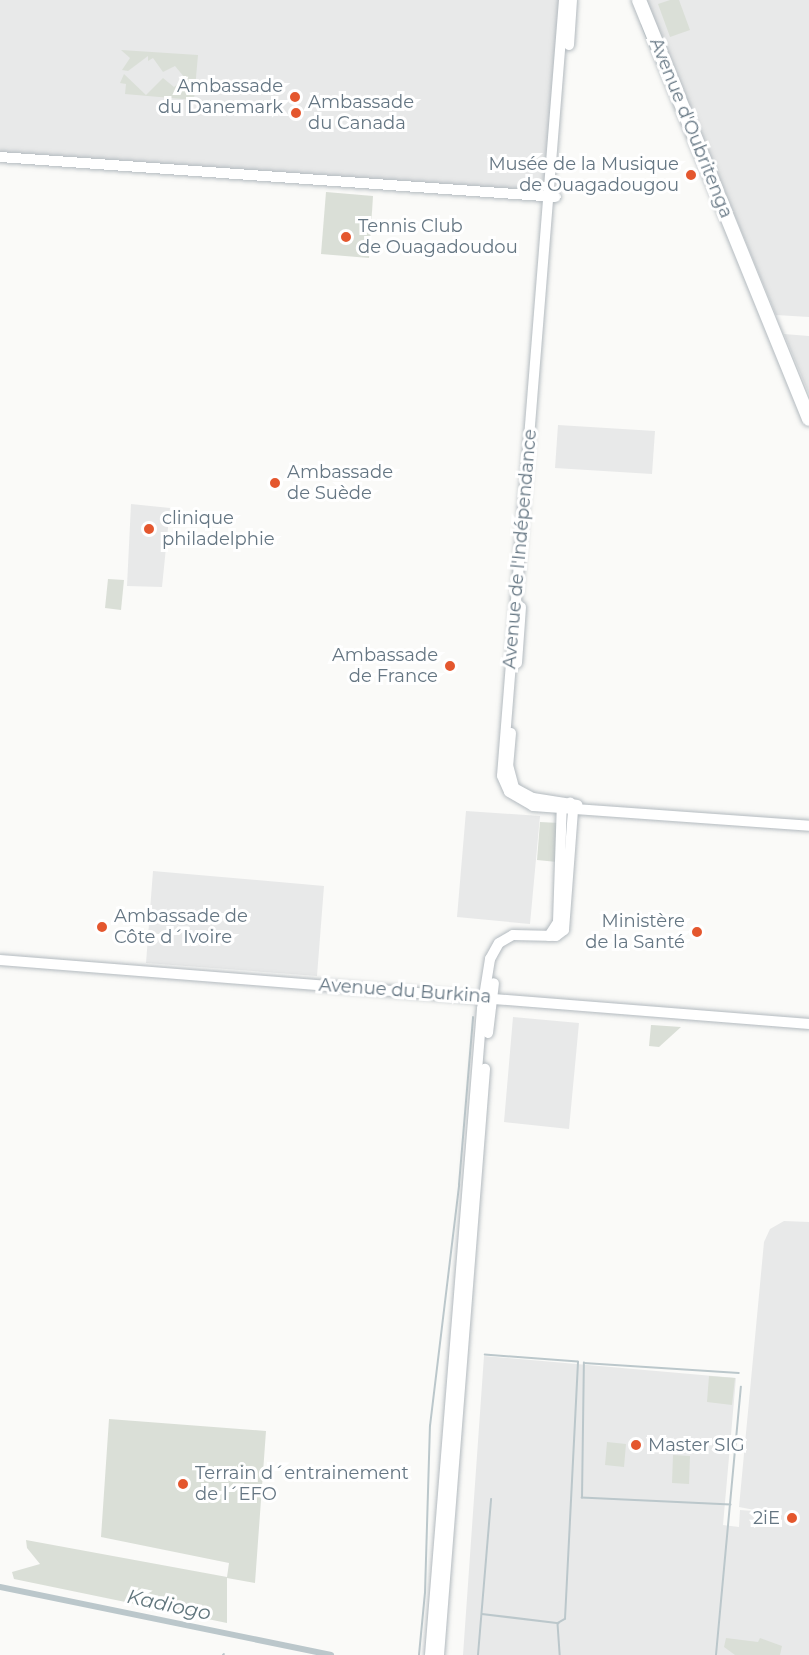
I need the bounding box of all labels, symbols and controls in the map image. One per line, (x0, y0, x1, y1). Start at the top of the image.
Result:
street label: Avenue d'Oubritenga (645, 35, 737, 221)
place label: Ambassade du Danemark (158, 76, 283, 118)
marker: Ambassade du Danemark (288, 90, 302, 104)
place label: Ambassade du Canada (308, 92, 414, 134)
marker: Ambassade du Canada (289, 106, 303, 120)
place label: Musée de la Musique de Ouagadougou (488, 154, 679, 196)
marker: Musée de la Musique de Ouagadougou (684, 168, 698, 182)
place label: Tennis Club de Ouagadoudou (358, 216, 518, 258)
marker: Tennis Club de Ouagadoudou (339, 230, 353, 244)
street label: Avenue de l'Indépendance (499, 428, 541, 670)
place label: Ambassade de Suède (287, 462, 393, 504)
marker: Ambassade de Suède (268, 476, 282, 490)
place label: clinique philadelphie (162, 508, 275, 550)
marker: clinique philadelphie (140, 520, 158, 538)
place label: Ambassade de France (332, 645, 438, 688)
marker: Ambassade de France (443, 659, 457, 673)
place label: Ambassade de Côte d´Ivoire (114, 906, 248, 948)
place label: Ministère de la Santé (585, 911, 685, 954)
marker: Ambassade de Côte d´Ivoire (95, 920, 109, 934)
marker: Ministère de la Santé (690, 925, 704, 939)
street label: Avenue du Burkina (318, 974, 492, 1008)
place label: Master SIG (648, 1434, 745, 1456)
marker: Master SIG (629, 1438, 643, 1452)
place label: Terrain d´entrainement de l´EFO (195, 1463, 409, 1506)
marker: Terrain d´entrainement de l´EFO (176, 1477, 190, 1491)
place label: 2iE (753, 1507, 780, 1529)
marker: 2iE (785, 1511, 799, 1525)
water label: Kadiogo (125, 1584, 213, 1626)

